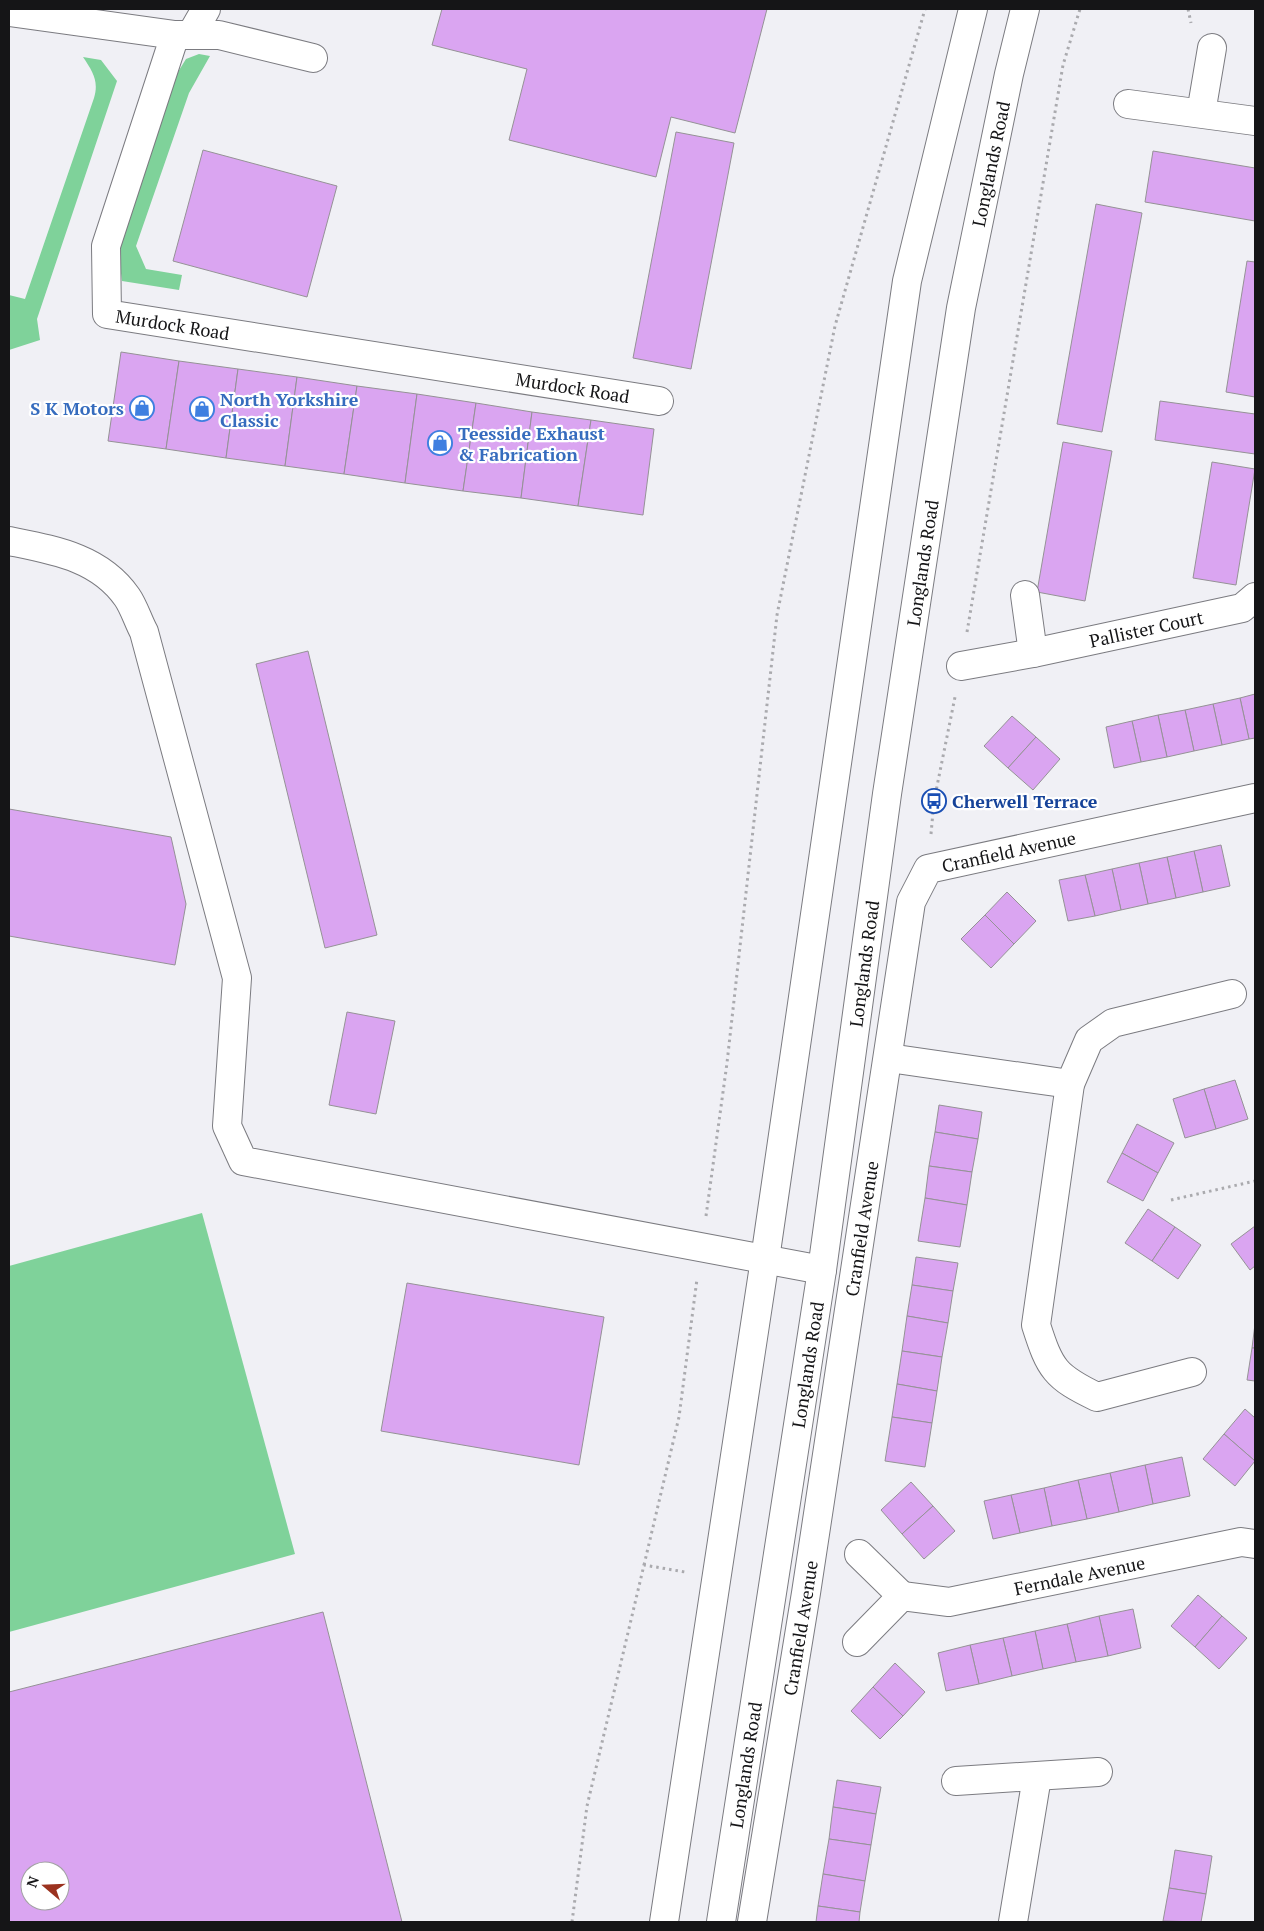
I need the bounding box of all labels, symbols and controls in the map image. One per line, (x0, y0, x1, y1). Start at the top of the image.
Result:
street label: Longlands Road (966, 99, 1015, 229)
street label: Murdock Road (114, 304, 231, 345)
street label: Murdock Road (514, 367, 631, 408)
place label: North Yorkshire Classic (220, 387, 359, 432)
shop icon: S K Motors (129, 395, 155, 421)
place label: S K Motors (30, 396, 124, 420)
shop icon: North Yorkshire Classic (189, 396, 215, 422)
place label: Teesside Exhaust & Fabrication (458, 421, 605, 466)
shop icon: Teesside Exhaust & Fabrication (427, 430, 453, 456)
street label: Longlands Road (901, 498, 944, 628)
street label: Pallister Court (1087, 605, 1206, 653)
bus stop icon: Cherwell Terrace (921, 788, 947, 814)
place label: Cherwell Terrace (952, 789, 1098, 813)
street label: Cranfield Avenue (939, 825, 1078, 878)
street label: Longlands Road (843, 899, 884, 1028)
street label: Cranfield Avenue (839, 1159, 884, 1298)
street label: Longlands Road (786, 1300, 829, 1430)
street label: Ferndale Avenue (1012, 1550, 1147, 1600)
street label: Cranfield Avenue (777, 1559, 823, 1697)
street label: Longlands Road (724, 1700, 767, 1830)
north arrow (20, 1861, 70, 1911)
text: N (22, 1873, 43, 1890)

